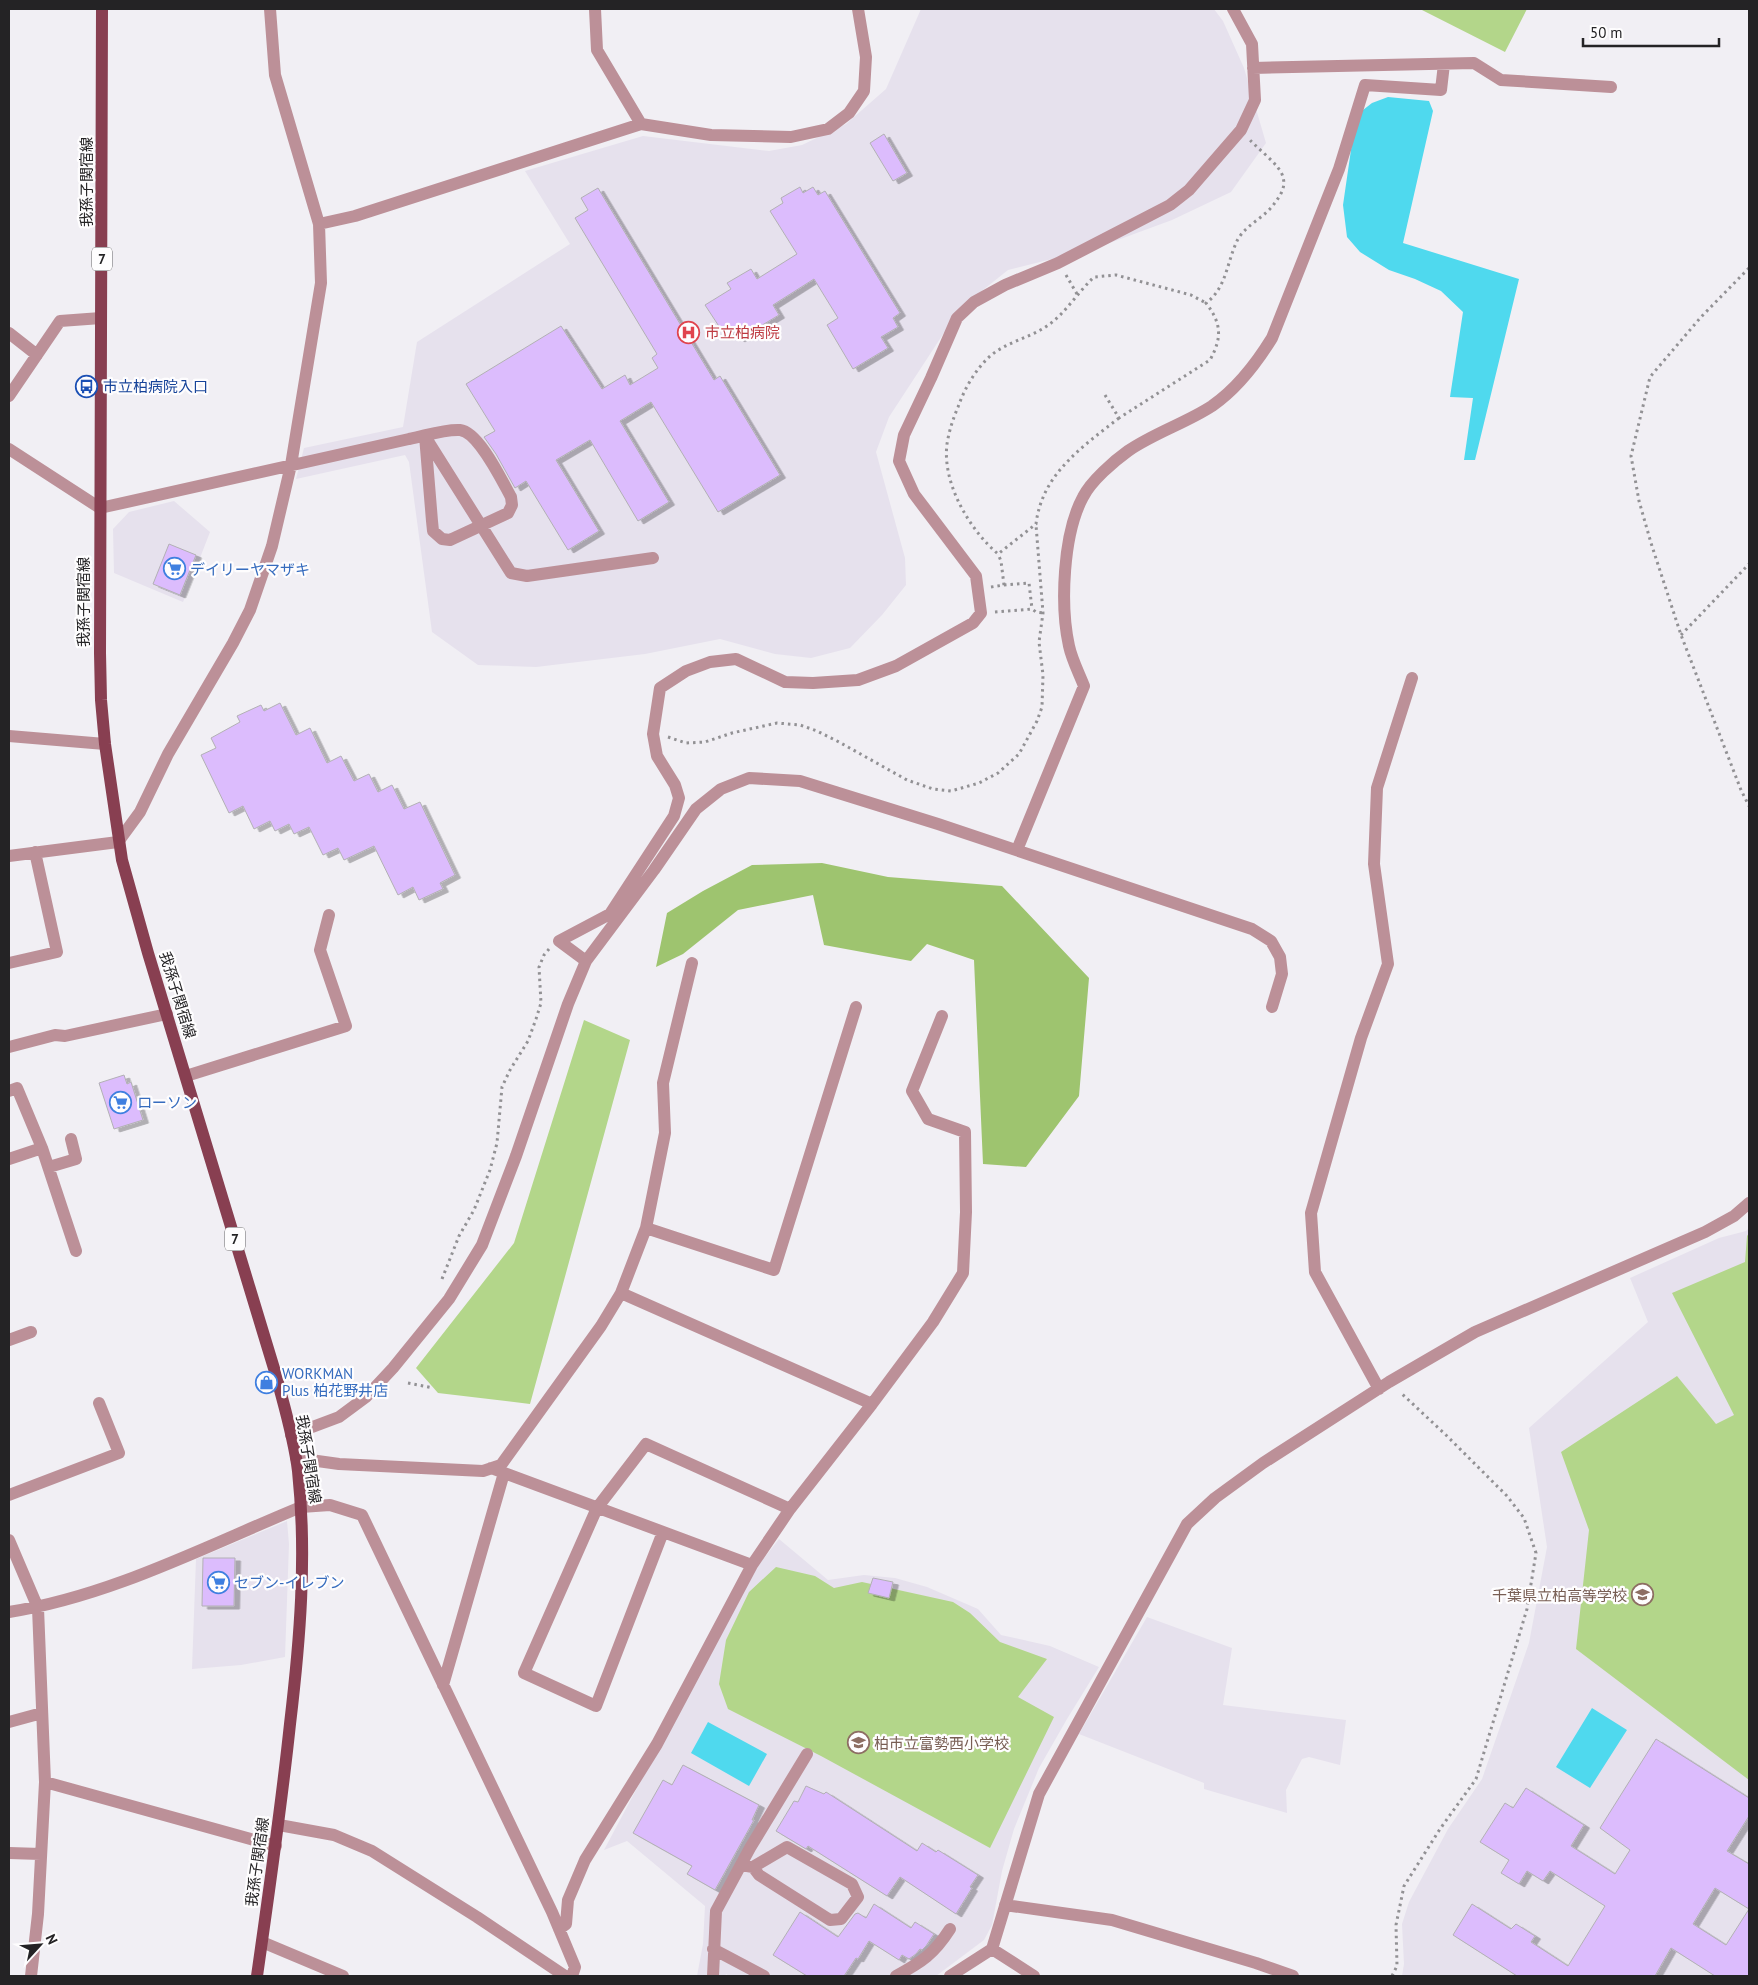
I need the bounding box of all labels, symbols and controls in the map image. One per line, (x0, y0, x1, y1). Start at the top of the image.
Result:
scale bar (1583, 15, 1719, 47)
text: 50 m (1590, 23, 1623, 42)
street label: 我孫子関宿線 (77, 137, 96, 227)
road number: 7 (92, 248, 112, 270)
hospital icon: 市立柏病院 (677, 320, 701, 344)
place label: 市立柏病院 (705, 323, 780, 342)
bus stop icon: 市立柏病院入口 (75, 374, 99, 398)
place label: 市立柏病院入口 (103, 377, 208, 396)
street label: 我孫子関宿線 (74, 557, 93, 647)
supermarket icon: デイリーヤマザキ (162, 557, 186, 581)
place label: デイリーヤマザキ (190, 560, 310, 579)
street label: 我孫子関宿線 (156, 949, 200, 1041)
supermarket icon: ローソン (109, 1090, 133, 1114)
place label: ローソン (137, 1093, 197, 1112)
road number: 7 (225, 1228, 245, 1250)
place label: WORKMAN Plus 柏花野井店 (282, 1364, 388, 1400)
shop icon: WORKMAN Plus 柏花野井店 (254, 1370, 278, 1394)
street label: 我孫子関宿線 (293, 1413, 325, 1505)
supermarket icon: セブン-イレブン (206, 1570, 230, 1594)
place label: セブン-イレブン (234, 1573, 344, 1592)
school or university icon: 千葉県立柏高等学校 (1631, 1583, 1655, 1607)
place label: 千葉県立柏高等学校 (1492, 1586, 1627, 1605)
school or university icon: 柏市立富勢西小学校 (846, 1731, 870, 1755)
place label: 柏市立富勢西小学校 (874, 1734, 1009, 1753)
street label: 我孫子関宿線 (241, 1816, 273, 1908)
north arrow (15, 1920, 65, 1970)
text: N (42, 1931, 62, 1947)

